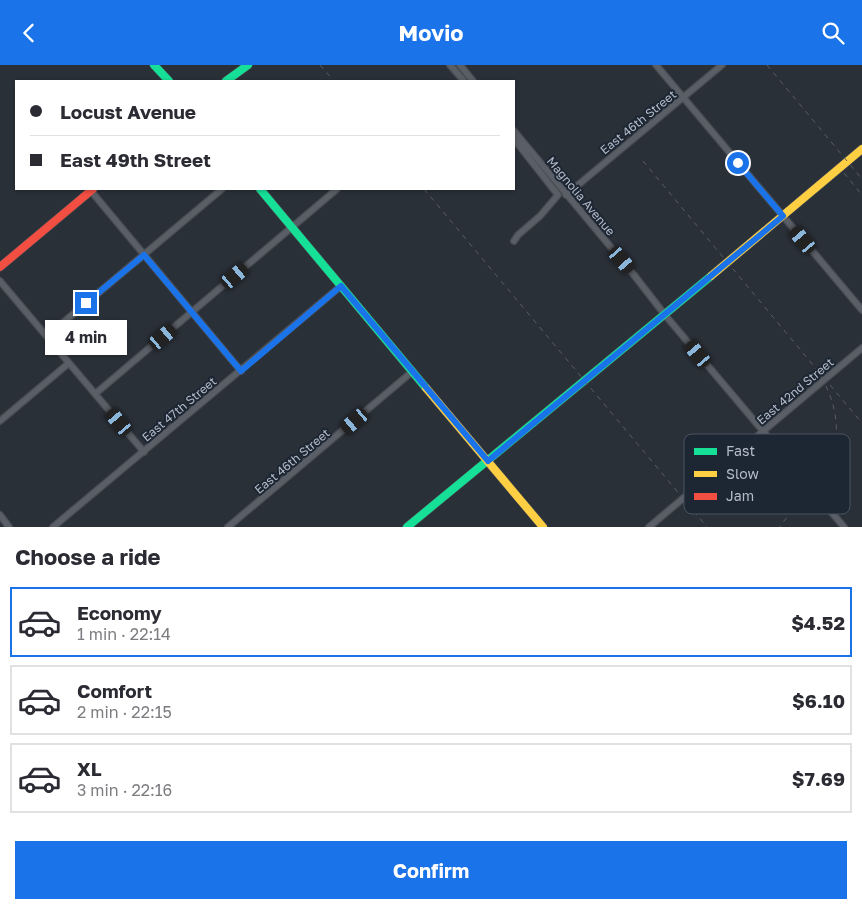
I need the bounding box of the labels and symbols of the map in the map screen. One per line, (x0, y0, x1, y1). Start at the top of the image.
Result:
street label: East 46th Street (597, 87, 679, 157)
route start (727, 152, 749, 174)
street label: Magnolia Avenue (544, 154, 618, 238)
car (787, 224, 818, 256)
car (606, 244, 637, 276)
car (218, 261, 251, 291)
route end (75, 292, 97, 314)
callout: 4 min (45, 321, 127, 355)
car (146, 322, 179, 352)
car (682, 338, 713, 370)
street label: East 42nd Street (754, 354, 837, 428)
street label: East 47th Street (139, 373, 219, 444)
car (103, 406, 134, 438)
car (338, 406, 371, 436)
street label: East 46th Street (251, 425, 333, 497)
legend (684, 434, 850, 514)
text: Fast (726, 442, 755, 459)
text: Slow (726, 465, 759, 482)
text: Jam (726, 487, 754, 504)

